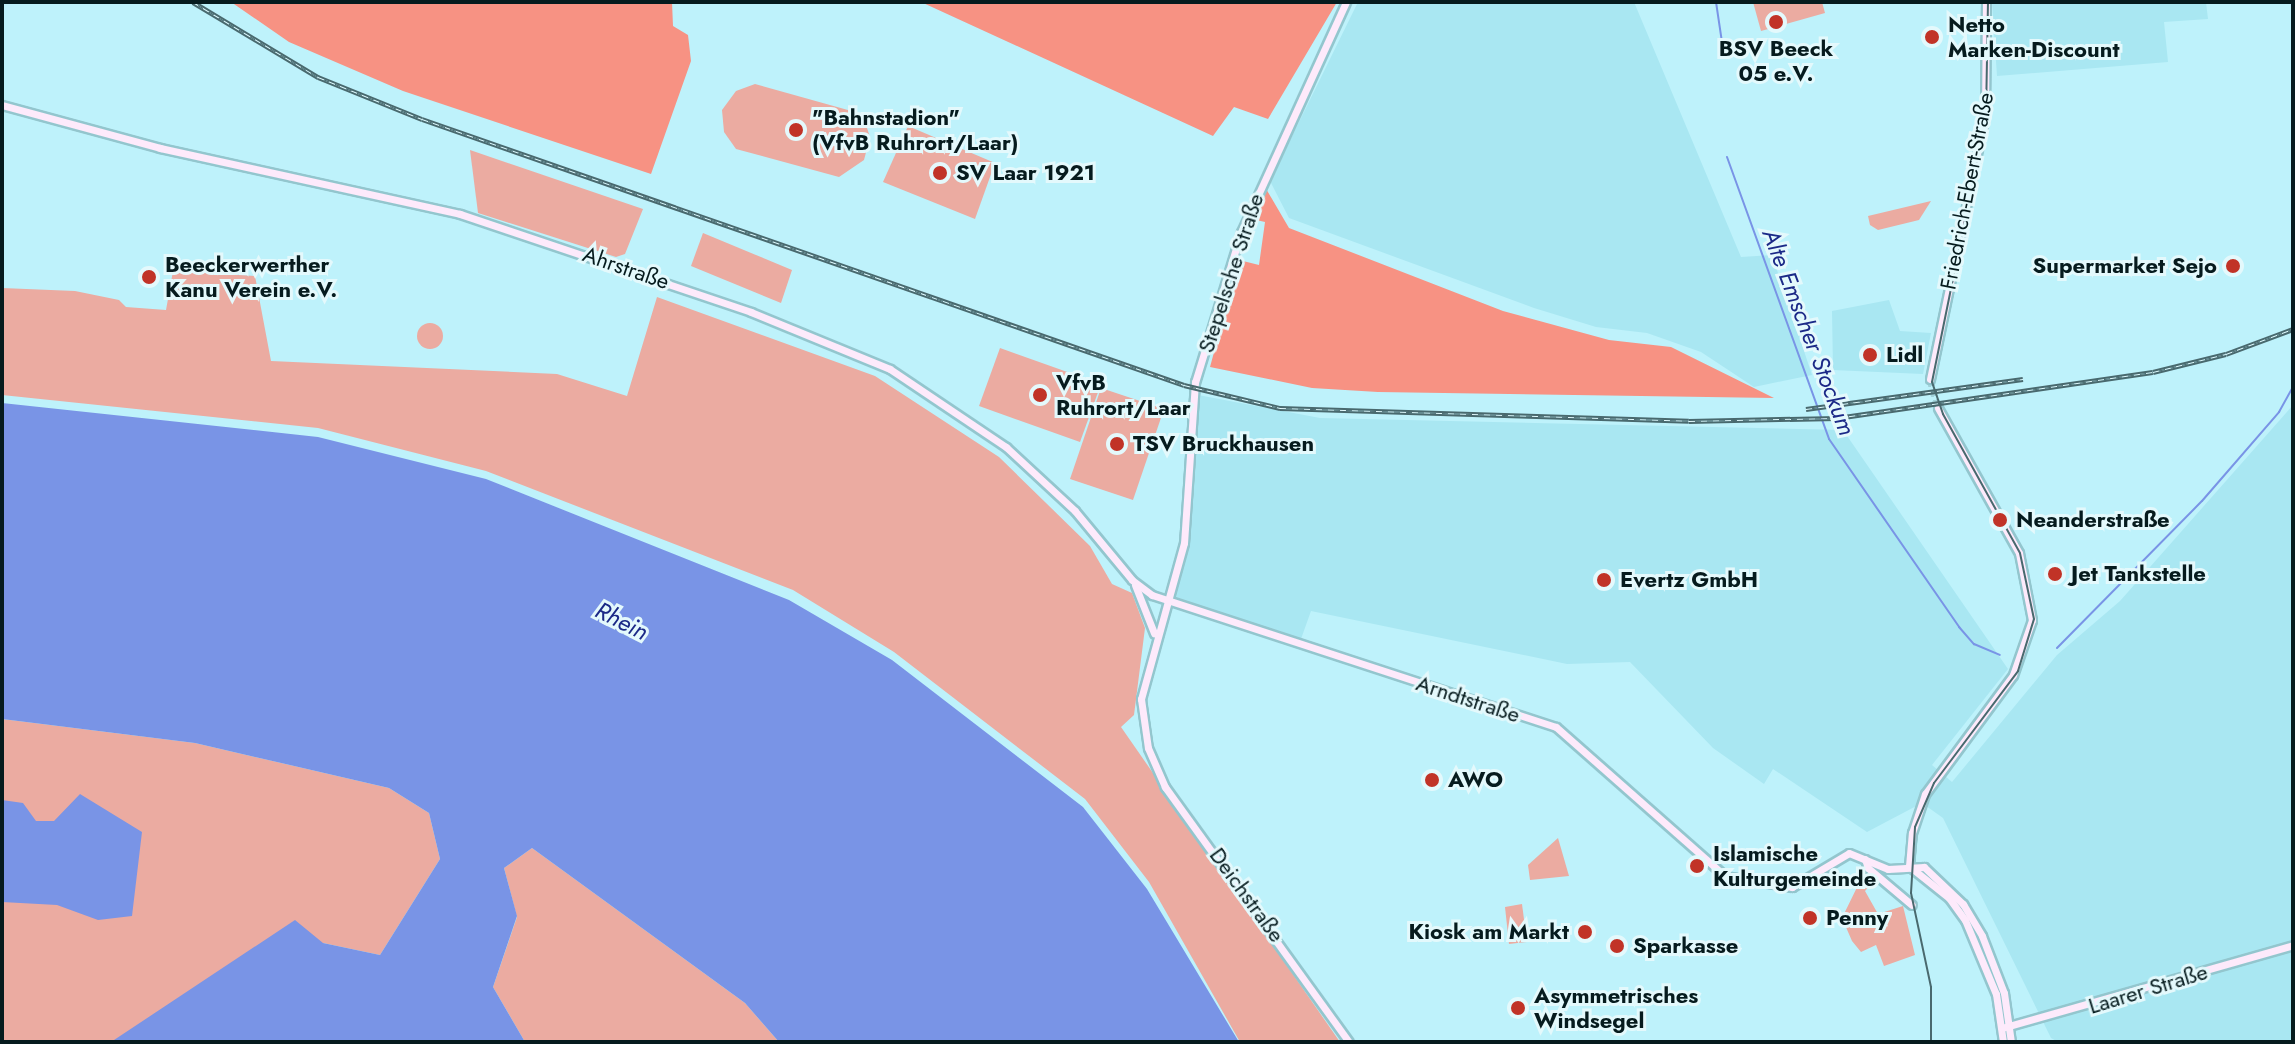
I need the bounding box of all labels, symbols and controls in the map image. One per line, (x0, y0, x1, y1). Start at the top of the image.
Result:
place label: Netto Marken-Discount (1948, 11, 2119, 62)
marker: BSV Beeck 05 e.V. (1767, 13, 1785, 31)
marker: Netto Marken-Discount (1923, 28, 1941, 46)
place label: BSV Beeck 05 e.V. (1719, 35, 1833, 86)
street label: Friedrich-Ebert-Straße (1935, 90, 1999, 292)
place label: "Bahnstadion" (VfvB Ruhrort/Laar) (812, 104, 1018, 156)
marker: "Bahnstadion" (VfvB Ruhrort/Laar) (787, 121, 805, 139)
place label: SV Laar 1921 (956, 160, 1095, 186)
marker: SV Laar 1921 (931, 164, 949, 182)
street label: Stepelsche Straße (1193, 190, 1269, 356)
water label: Alte Emscher Stockum (1756, 225, 1862, 439)
street label: Ahrstraße (579, 241, 673, 295)
place label: Beeckerwerther Kanu Verein e.V. (165, 251, 337, 302)
place label: Supermarket Sejo (2033, 253, 2217, 279)
marker: Supermarket Sejo (2224, 257, 2242, 275)
marker: Beeckerwerther Kanu Verein e.V. (140, 268, 158, 286)
place label: Lidl (1886, 342, 1923, 368)
marker: Lidl (1861, 346, 1879, 364)
place label: VfvB Ruhrort/Laar (1056, 369, 1191, 420)
marker: VfvB Ruhrort/Laar (1031, 386, 1049, 404)
place label: TSV Bruckhausen (1133, 431, 1314, 457)
marker: TSV Bruckhausen (1108, 435, 1126, 453)
place label: Neanderstraße (2016, 507, 2170, 533)
marker: Neanderstraße (1991, 511, 2009, 529)
place label: Jet Tankstelle (2071, 561, 2206, 587)
marker: Jet Tankstelle (2046, 565, 2064, 583)
place label: Evertz GmbH (1620, 567, 1758, 593)
marker: Evertz GmbH (1595, 571, 1613, 589)
water label: Rhein (591, 596, 653, 646)
street label: Arndtstraße (1413, 670, 1523, 728)
place label: AWO (1448, 767, 1503, 793)
marker: AWO (1423, 771, 1441, 789)
place label: Islamische Kulturgemeinde (1713, 840, 1876, 892)
street label: Deichstraße (1204, 843, 1290, 947)
marker: Islamische Kulturgemeinde (1688, 857, 1706, 875)
place label: Penny (1826, 905, 1888, 931)
marker: Penny (1801, 909, 1819, 927)
place label: Kiosk am Markt (1409, 919, 1569, 945)
marker: Kiosk am Markt (1576, 923, 1594, 941)
place label: Sparkasse (1633, 933, 1738, 959)
marker: Sparkasse (1608, 937, 1626, 955)
street label: Laarer Straße (2085, 958, 2211, 1020)
place label: Asymmetrisches Windsegel (1534, 982, 1698, 1034)
marker: Asymmetrisches Windsegel (1509, 999, 1527, 1017)

